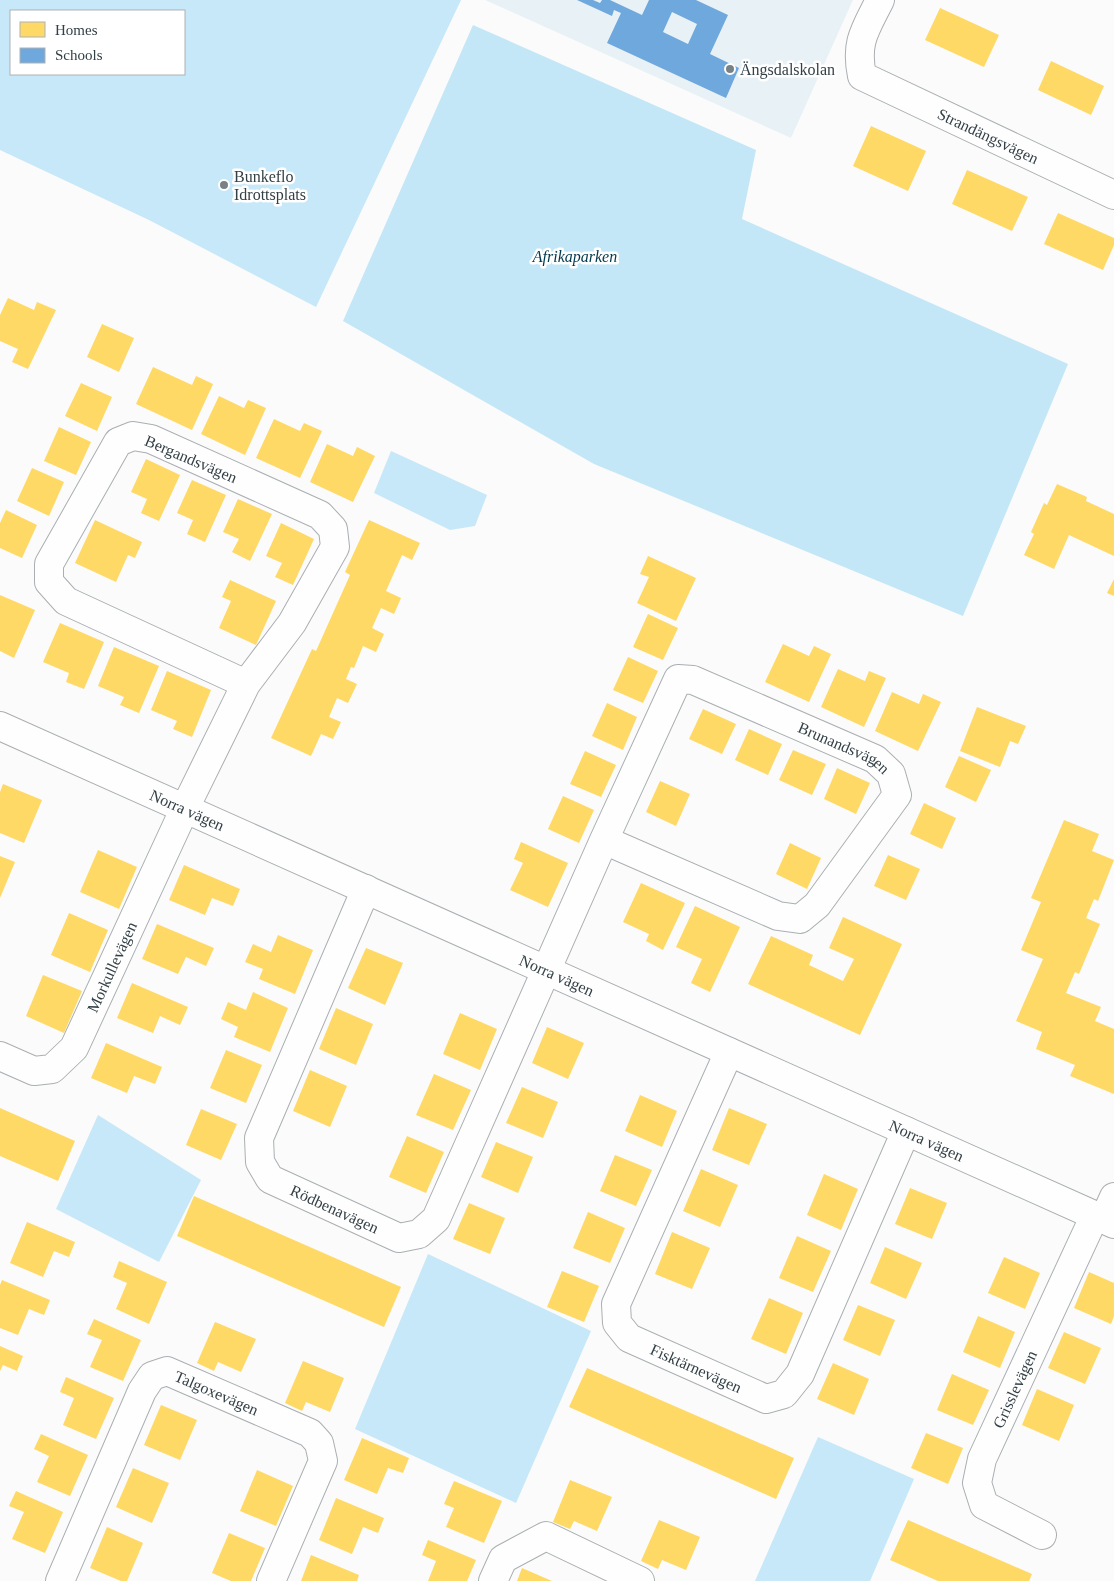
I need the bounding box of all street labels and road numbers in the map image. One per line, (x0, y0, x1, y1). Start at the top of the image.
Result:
street label: Strandängsvägen (935, 105, 1041, 167)
street label: Bergandsvägen (142, 432, 240, 487)
street label: Brunandsvägen (796, 718, 893, 777)
street label: Norra vägen (147, 786, 227, 834)
street label: Morkullevägen (83, 919, 140, 1015)
street label: Norra vägen (517, 951, 597, 999)
street label: Norra vägen (887, 1116, 966, 1164)
street label: Rödbenavägen (288, 1181, 382, 1236)
street label: Fisktärnevägen (648, 1340, 744, 1396)
street label: Grisslevägen (989, 1348, 1040, 1431)
street label: Talgoxevägen (172, 1367, 261, 1418)

